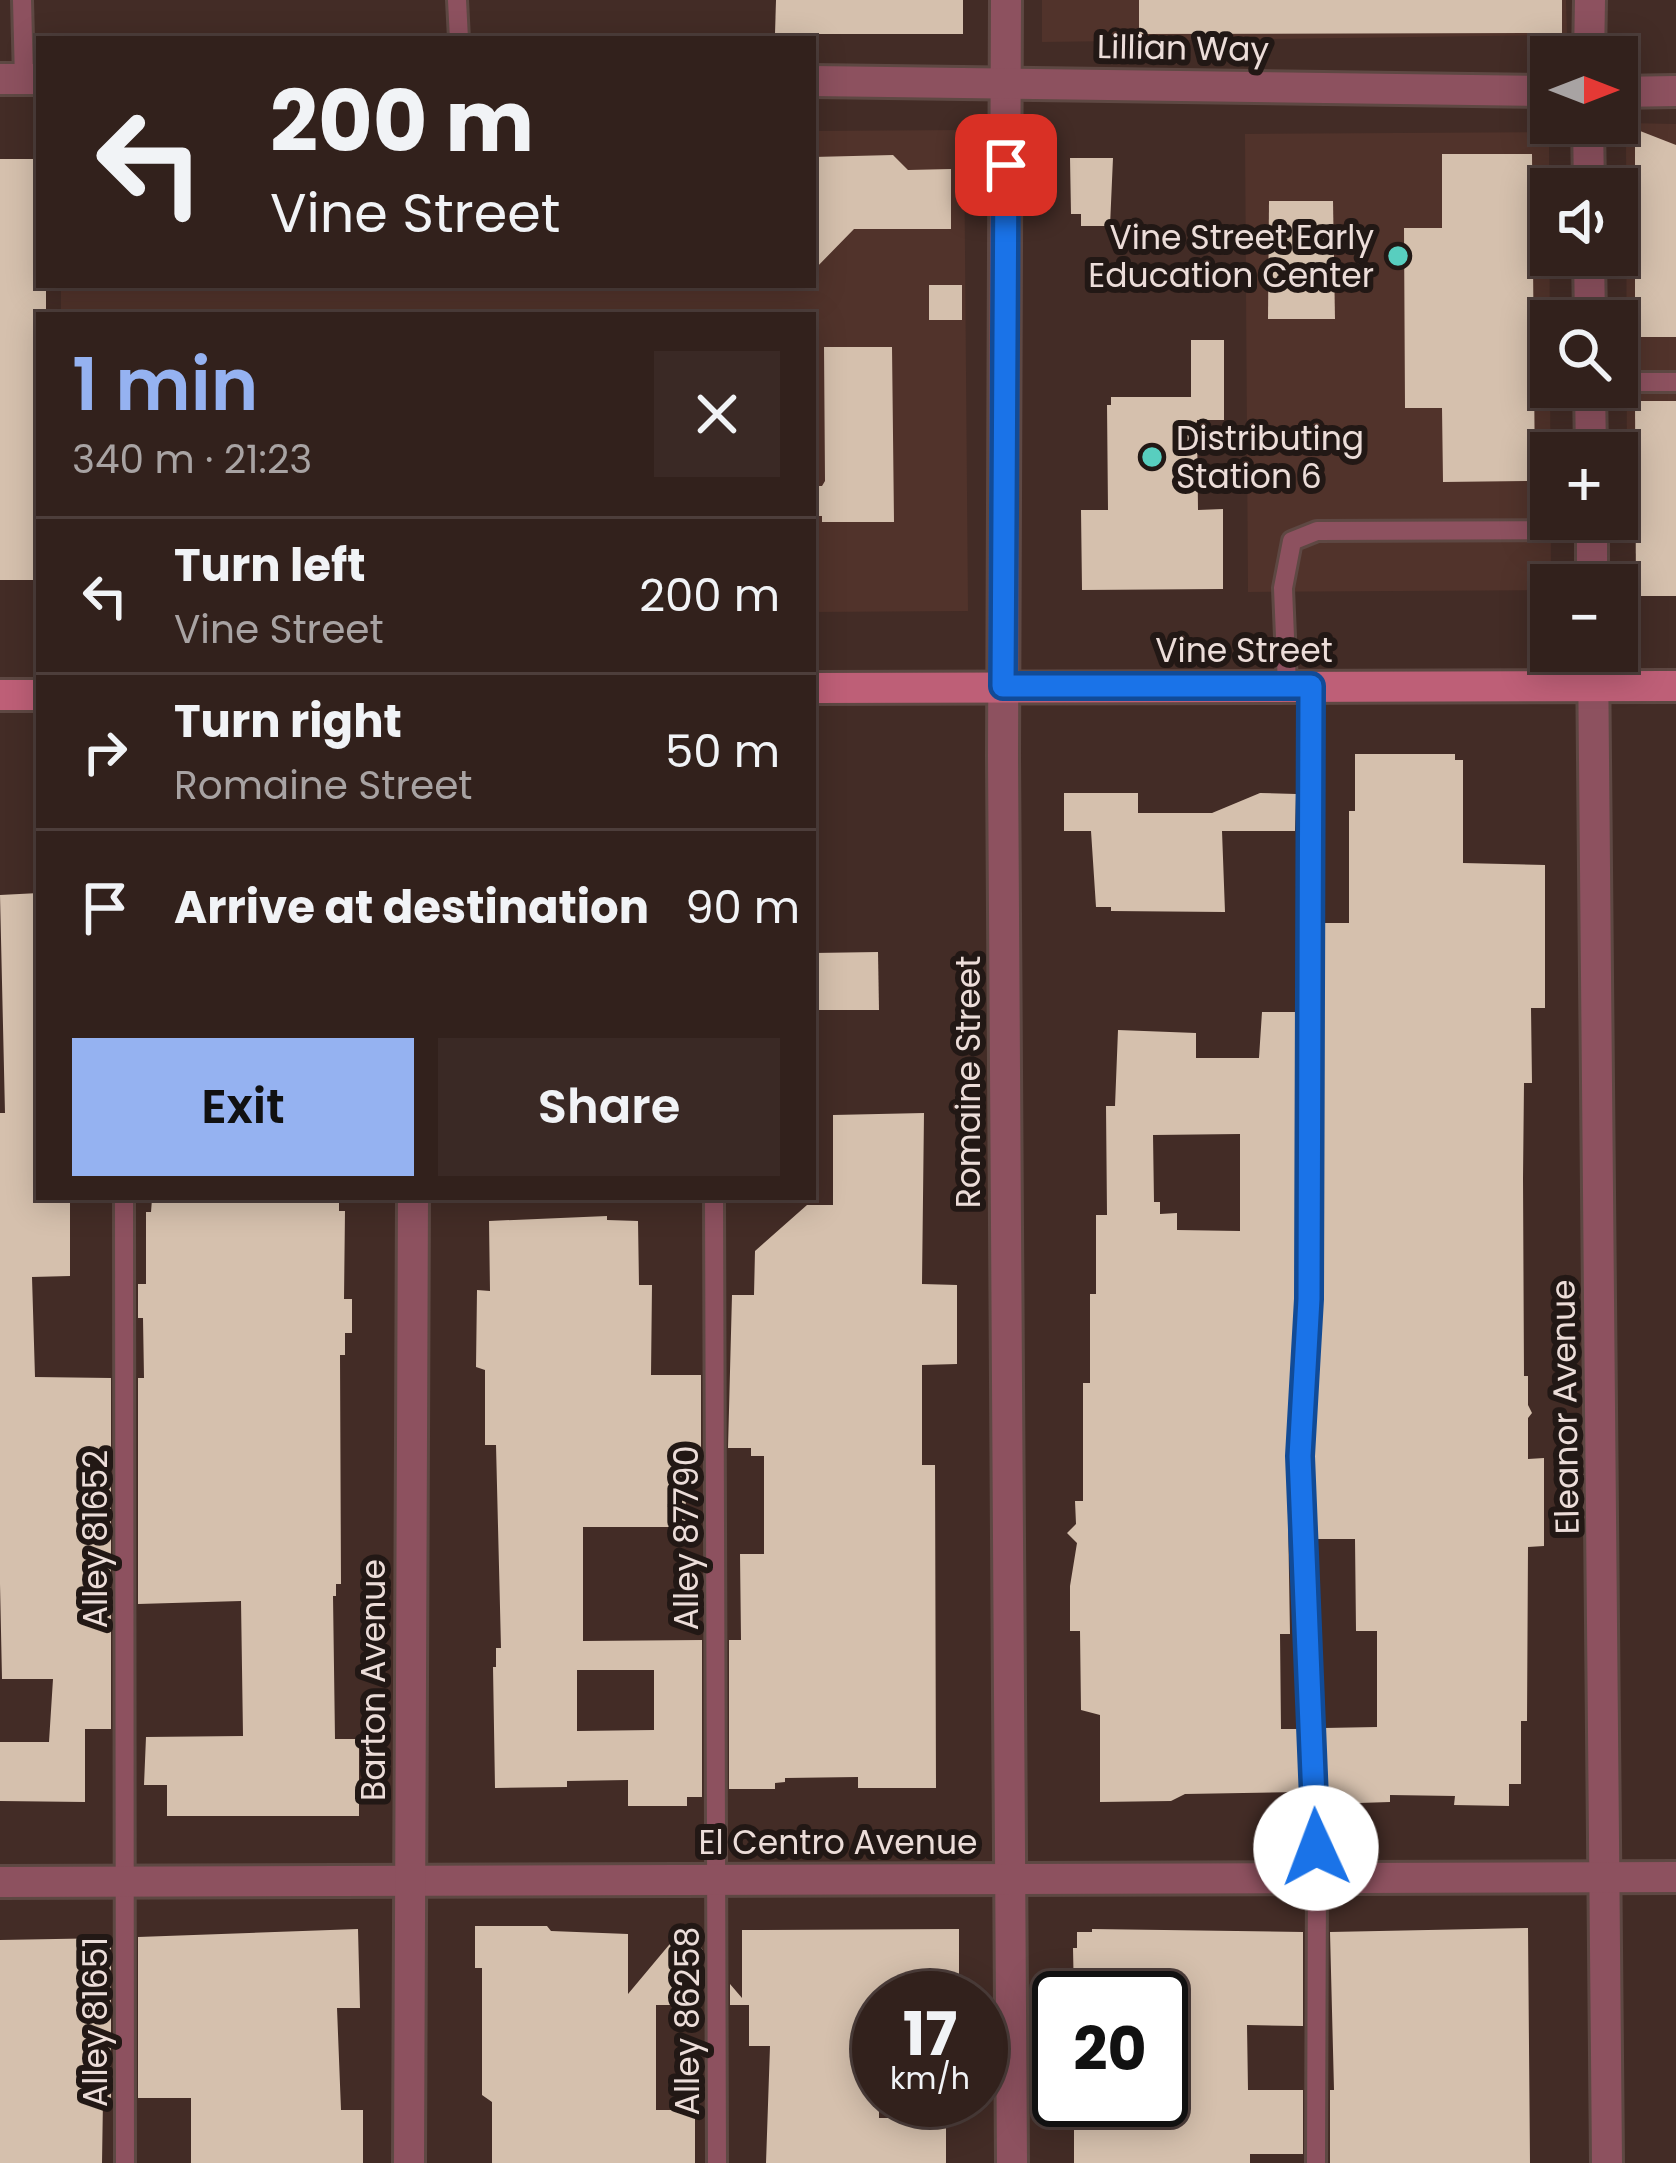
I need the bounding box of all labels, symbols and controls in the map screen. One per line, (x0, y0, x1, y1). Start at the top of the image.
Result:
street label: Lillian Way (1097, 23, 1270, 73)
north arrow (1530, 36, 1638, 144)
map controls (1530, 36, 1638, 672)
text: 200 m (270, 63, 534, 180)
icon: left (72, 84, 228, 240)
pin (955, 114, 1057, 216)
icon: arrive (973, 132, 1039, 198)
button: sound (1530, 168, 1638, 276)
text: Vine Street (270, 175, 560, 251)
place label: Vine Street Early Education Center (1088, 214, 1374, 299)
marker: Vine Street Early Education Center (1385, 243, 1411, 269)
button: search (1530, 300, 1638, 408)
text: 1 min (72, 334, 258, 435)
button: close (654, 351, 780, 477)
place label: Distributing Station 6 (1176, 415, 1364, 500)
text: 340 m · 21:23 (72, 432, 312, 487)
button: + (1530, 432, 1638, 540)
marker: Distributing Station 6 (1139, 444, 1165, 470)
text: Turn left (174, 534, 366, 597)
icon: left (72, 563, 138, 629)
text: 200 m (639, 564, 780, 627)
button: − (1530, 564, 1638, 672)
text: Vine Street (174, 602, 384, 657)
street label: Vine Street (1155, 627, 1333, 674)
text: Turn right (174, 690, 402, 753)
icon: right (72, 719, 138, 785)
text: 50 m (665, 720, 780, 783)
text: Romaine Street (174, 758, 473, 813)
icon: arrive (72, 875, 138, 941)
text: Arrive at destination (174, 876, 649, 939)
text: 90 m (685, 876, 800, 939)
street label: Romaine Street (945, 956, 992, 1208)
button: Exit (72, 1038, 414, 1176)
button: Share (438, 1038, 780, 1176)
street label: Eleanor Avenue (1539, 1279, 1591, 1535)
street label: Alley 87790 (663, 1446, 710, 1630)
street label: Alley 81652 (72, 1450, 119, 1628)
street label: Barton Avenue (350, 1559, 397, 1801)
position arrow (1253, 1785, 1379, 1911)
street label: El Centro Avenue (698, 1819, 978, 1866)
street label: Alley 86258 (664, 1927, 711, 2115)
street label: Alley 81651 (72, 1937, 119, 2107)
speed limit sign: 20 (1032, 1971, 1188, 2127)
text: 17 (903, 1992, 957, 2076)
text: km/h (890, 2057, 970, 2100)

